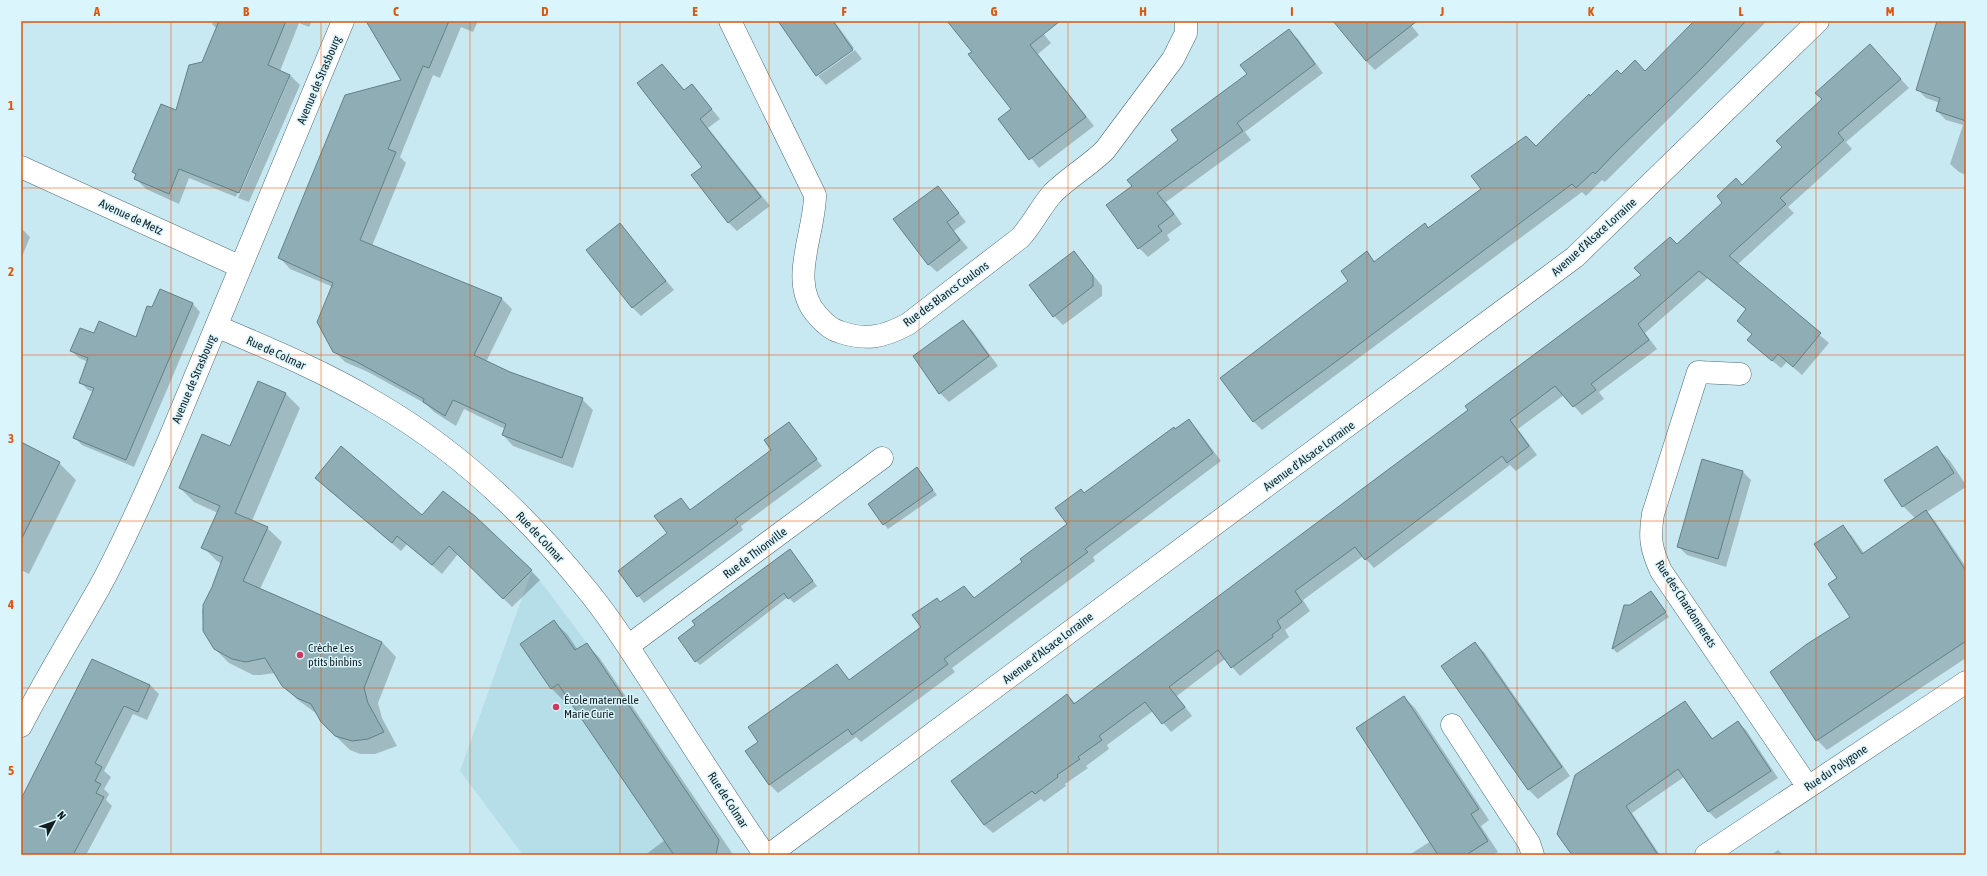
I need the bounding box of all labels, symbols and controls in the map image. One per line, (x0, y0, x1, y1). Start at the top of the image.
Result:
text: A (93, 4, 101, 19)
text: B (243, 4, 250, 19)
text: C (393, 4, 399, 19)
text: D (541, 4, 549, 19)
text: E (692, 4, 698, 19)
text: F (841, 4, 847, 19)
text: G (991, 4, 998, 19)
text: H (1139, 4, 1147, 19)
text: I (1290, 4, 1294, 19)
text: J (1439, 4, 1444, 19)
text: K (1588, 4, 1595, 19)
text: L (1738, 4, 1744, 19)
text: M (1886, 4, 1895, 19)
street label: Avenue de Strasbourg (294, 33, 344, 126)
text: 1 (8, 98, 14, 113)
street label: Avenue d'Alsace Lorraine (1549, 195, 1639, 279)
street label: Avenue de Metz (97, 196, 166, 238)
street label: Rue des Blancs Coulons (901, 258, 991, 330)
text: 2 (8, 264, 14, 279)
street label: Avenue de Strasbourg (169, 332, 219, 425)
street label: Rue de Colmar (244, 333, 308, 373)
street label: Avenue d'Alsace Lorraine (1261, 418, 1357, 494)
text: 3 (8, 431, 14, 446)
street label: Rue de Colmar (513, 509, 567, 565)
street label: Rue de Thionville (720, 524, 790, 582)
street label: Rue des Chardonnerets (1653, 558, 1719, 650)
text: 4 (7, 597, 14, 612)
street label: Avenue d'Alsace Lorraine (1000, 609, 1096, 687)
place label: Crèche Les ptits binbins (308, 641, 362, 669)
marker: Crèche Les ptits binbins (295, 650, 305, 660)
place label: École maternelle Marie Curie (564, 693, 639, 721)
marker: École maternelle Marie Curie (551, 702, 561, 712)
street label: Rue du Polygone (1802, 742, 1870, 794)
text: 5 (8, 763, 14, 778)
street label: Rue de Colmar (705, 769, 751, 831)
north arrow (34, 802, 74, 842)
text: N (55, 809, 68, 822)

